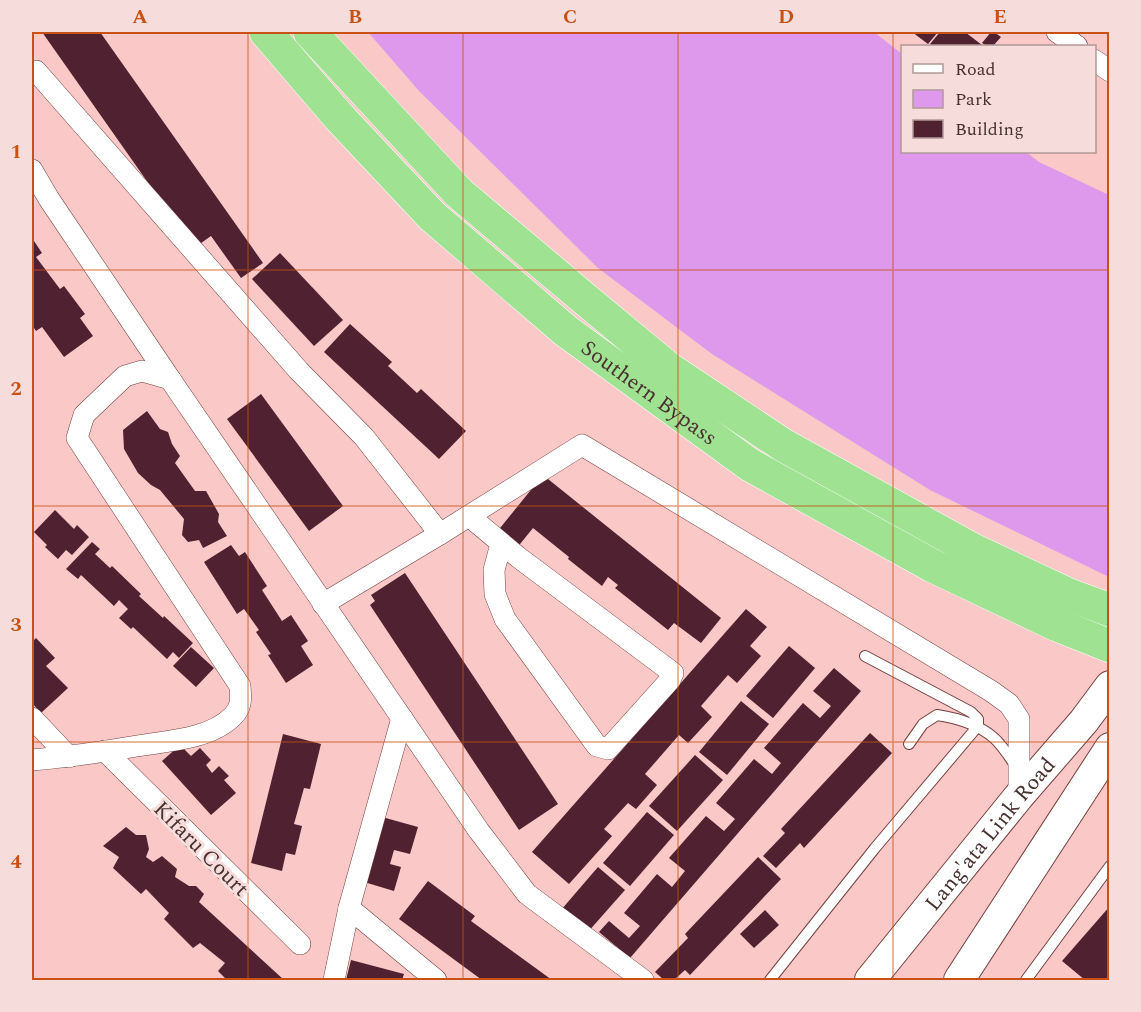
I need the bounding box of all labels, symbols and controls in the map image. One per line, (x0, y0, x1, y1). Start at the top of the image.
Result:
text: A (132, 2, 148, 32)
text: B (348, 2, 362, 32)
text: C (563, 2, 577, 32)
text: D (778, 2, 794, 32)
text: E (993, 2, 1007, 32)
legend (901, 45, 1096, 153)
text: Road (955, 56, 996, 83)
text: Park (955, 86, 992, 113)
text: Building (955, 116, 1024, 143)
text: 1 (10, 137, 22, 167)
street label: Southern Bypass (574, 332, 724, 454)
text: 2 (10, 374, 22, 404)
text: 3 (10, 610, 22, 640)
street label: Lang'ata Link Road (917, 750, 1064, 919)
street label: Kifaru Court (145, 794, 257, 905)
text: 4 (10, 847, 22, 877)

